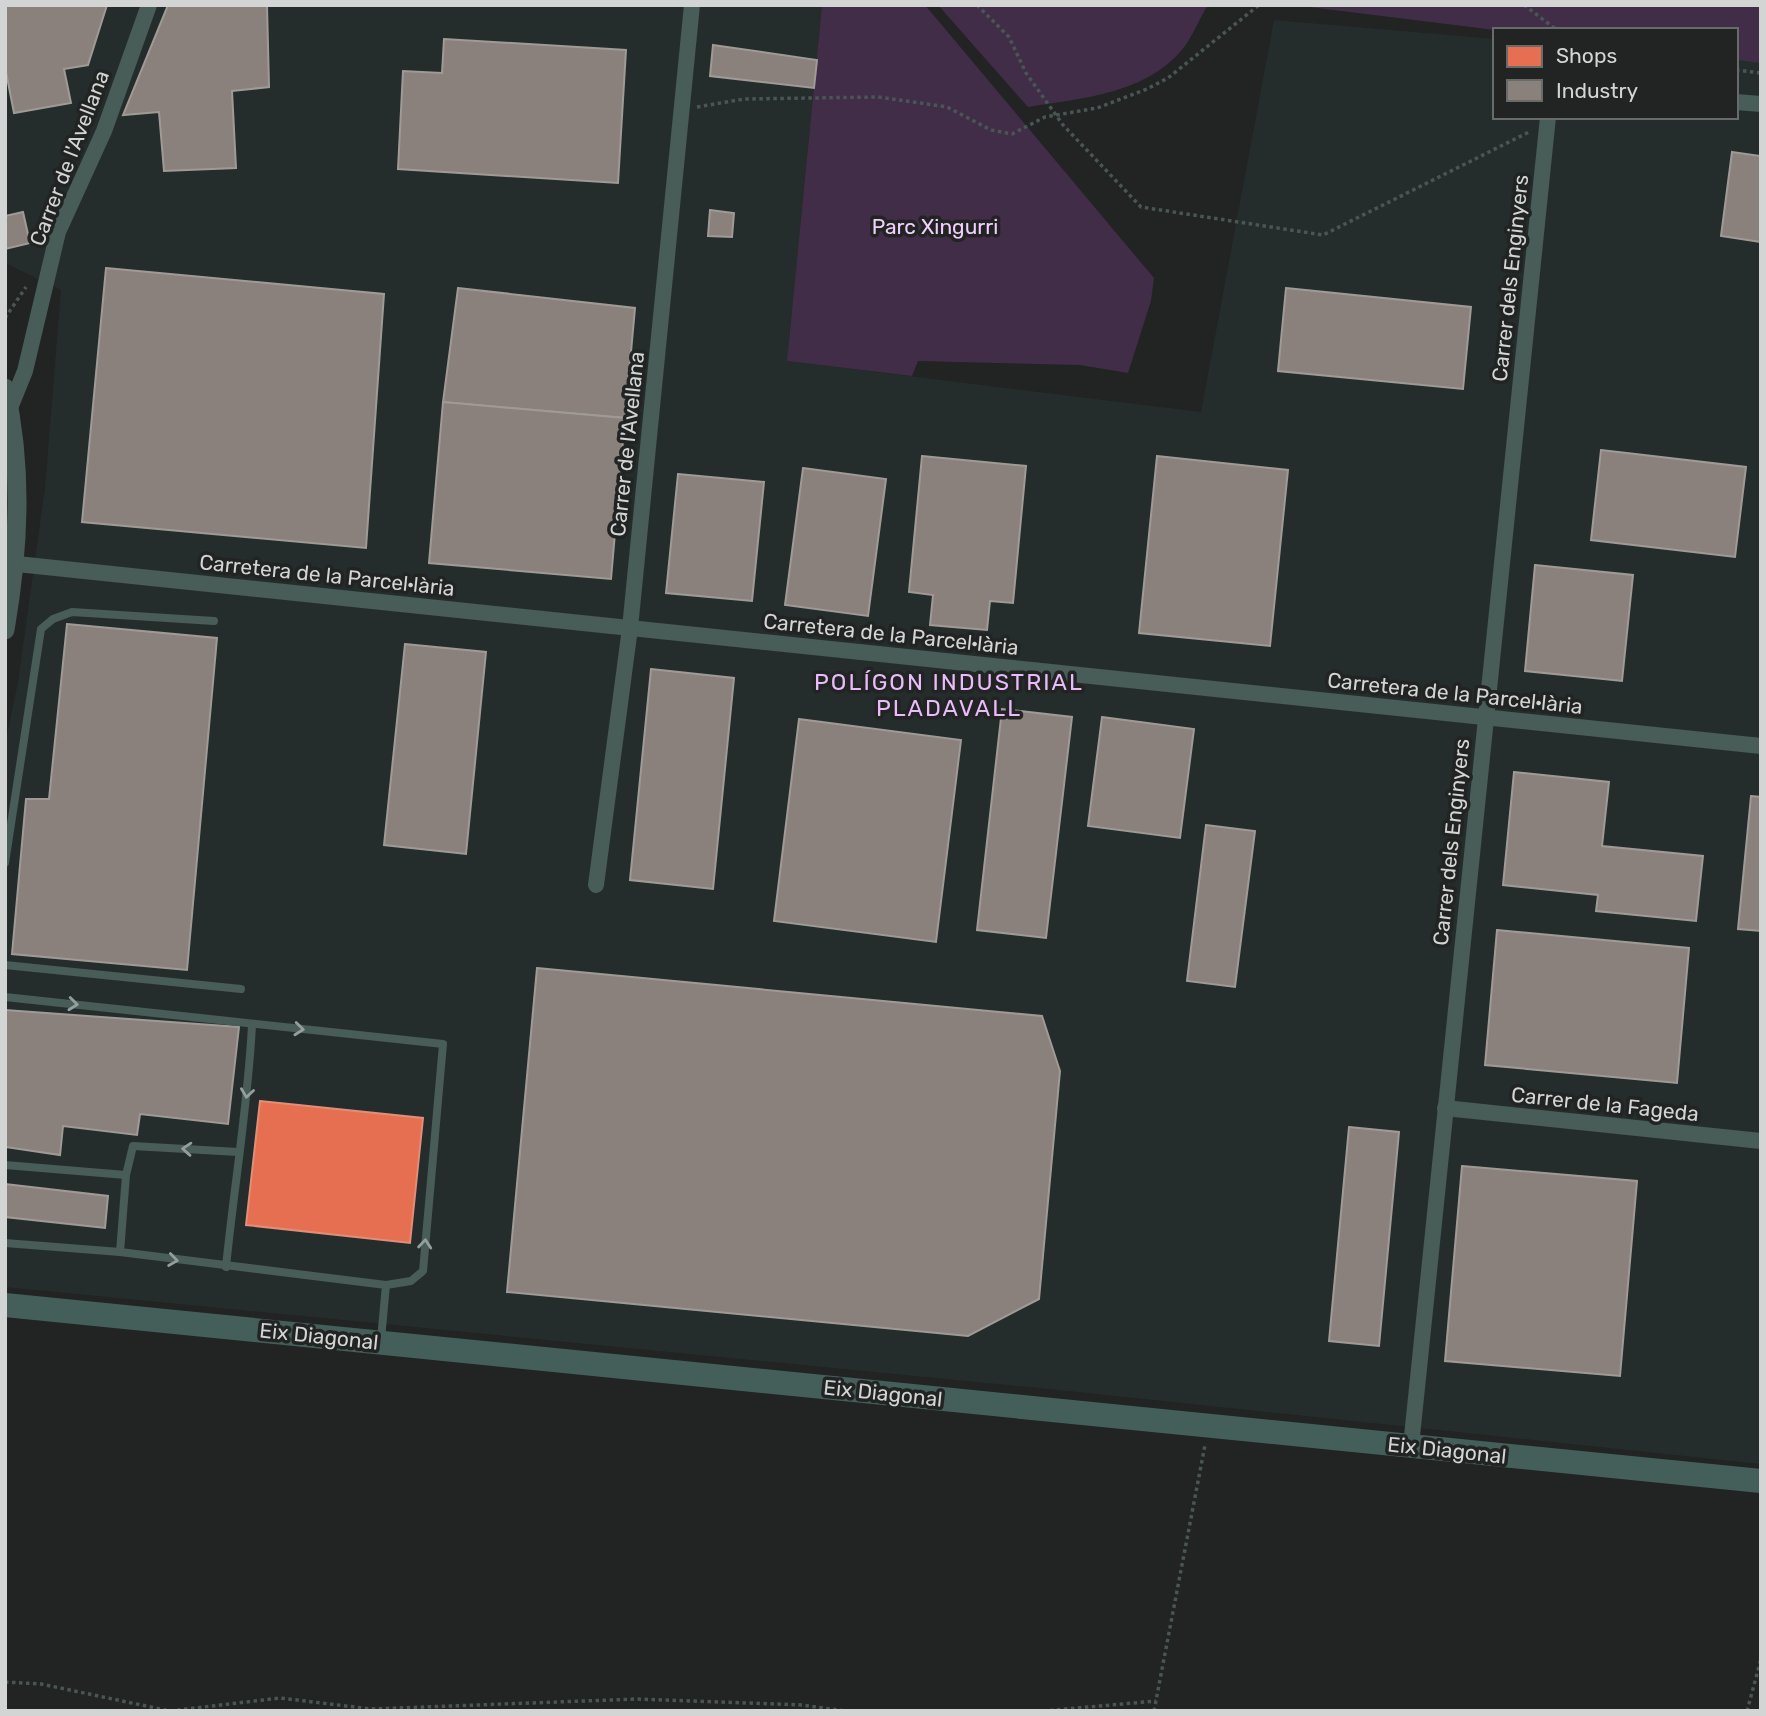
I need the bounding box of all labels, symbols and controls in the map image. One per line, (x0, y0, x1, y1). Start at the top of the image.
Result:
legend (1493, 28, 1738, 119)
text: Shops (1556, 43, 1617, 68)
street label: Carrer de l'Avellana (24, 67, 114, 249)
text: Industry (1556, 78, 1638, 103)
street label: Carrer dels Enginyers (1487, 173, 1533, 383)
park label: Parc Xingurri (872, 214, 998, 239)
street label: Carrer de l'Avellana (605, 350, 649, 538)
street label: Carretera de la Parcel·lària (198, 549, 456, 601)
street label: Carretera de la Parcel·lària (762, 608, 1020, 660)
street label: Carretera de la Parcel·lària (1326, 667, 1584, 719)
district label: POLÍGON INDUSTRIAL PLADAVALL (814, 668, 1084, 722)
street label: Carrer dels Enginyers (1428, 737, 1474, 947)
one-way arrow (67, 997, 79, 1012)
one-way arrow (294, 1021, 305, 1036)
street label: Carrer de la Fageda (1510, 1082, 1700, 1126)
one-way arrow (240, 1087, 255, 1098)
one-way arrow (181, 1142, 192, 1157)
one-way arrow (417, 1238, 432, 1249)
one-way arrow (167, 1252, 179, 1267)
street label: Eix Diagonal (258, 1317, 380, 1355)
street label: Eix Diagonal (822, 1374, 944, 1412)
street label: Eix Diagonal (1386, 1431, 1508, 1469)

